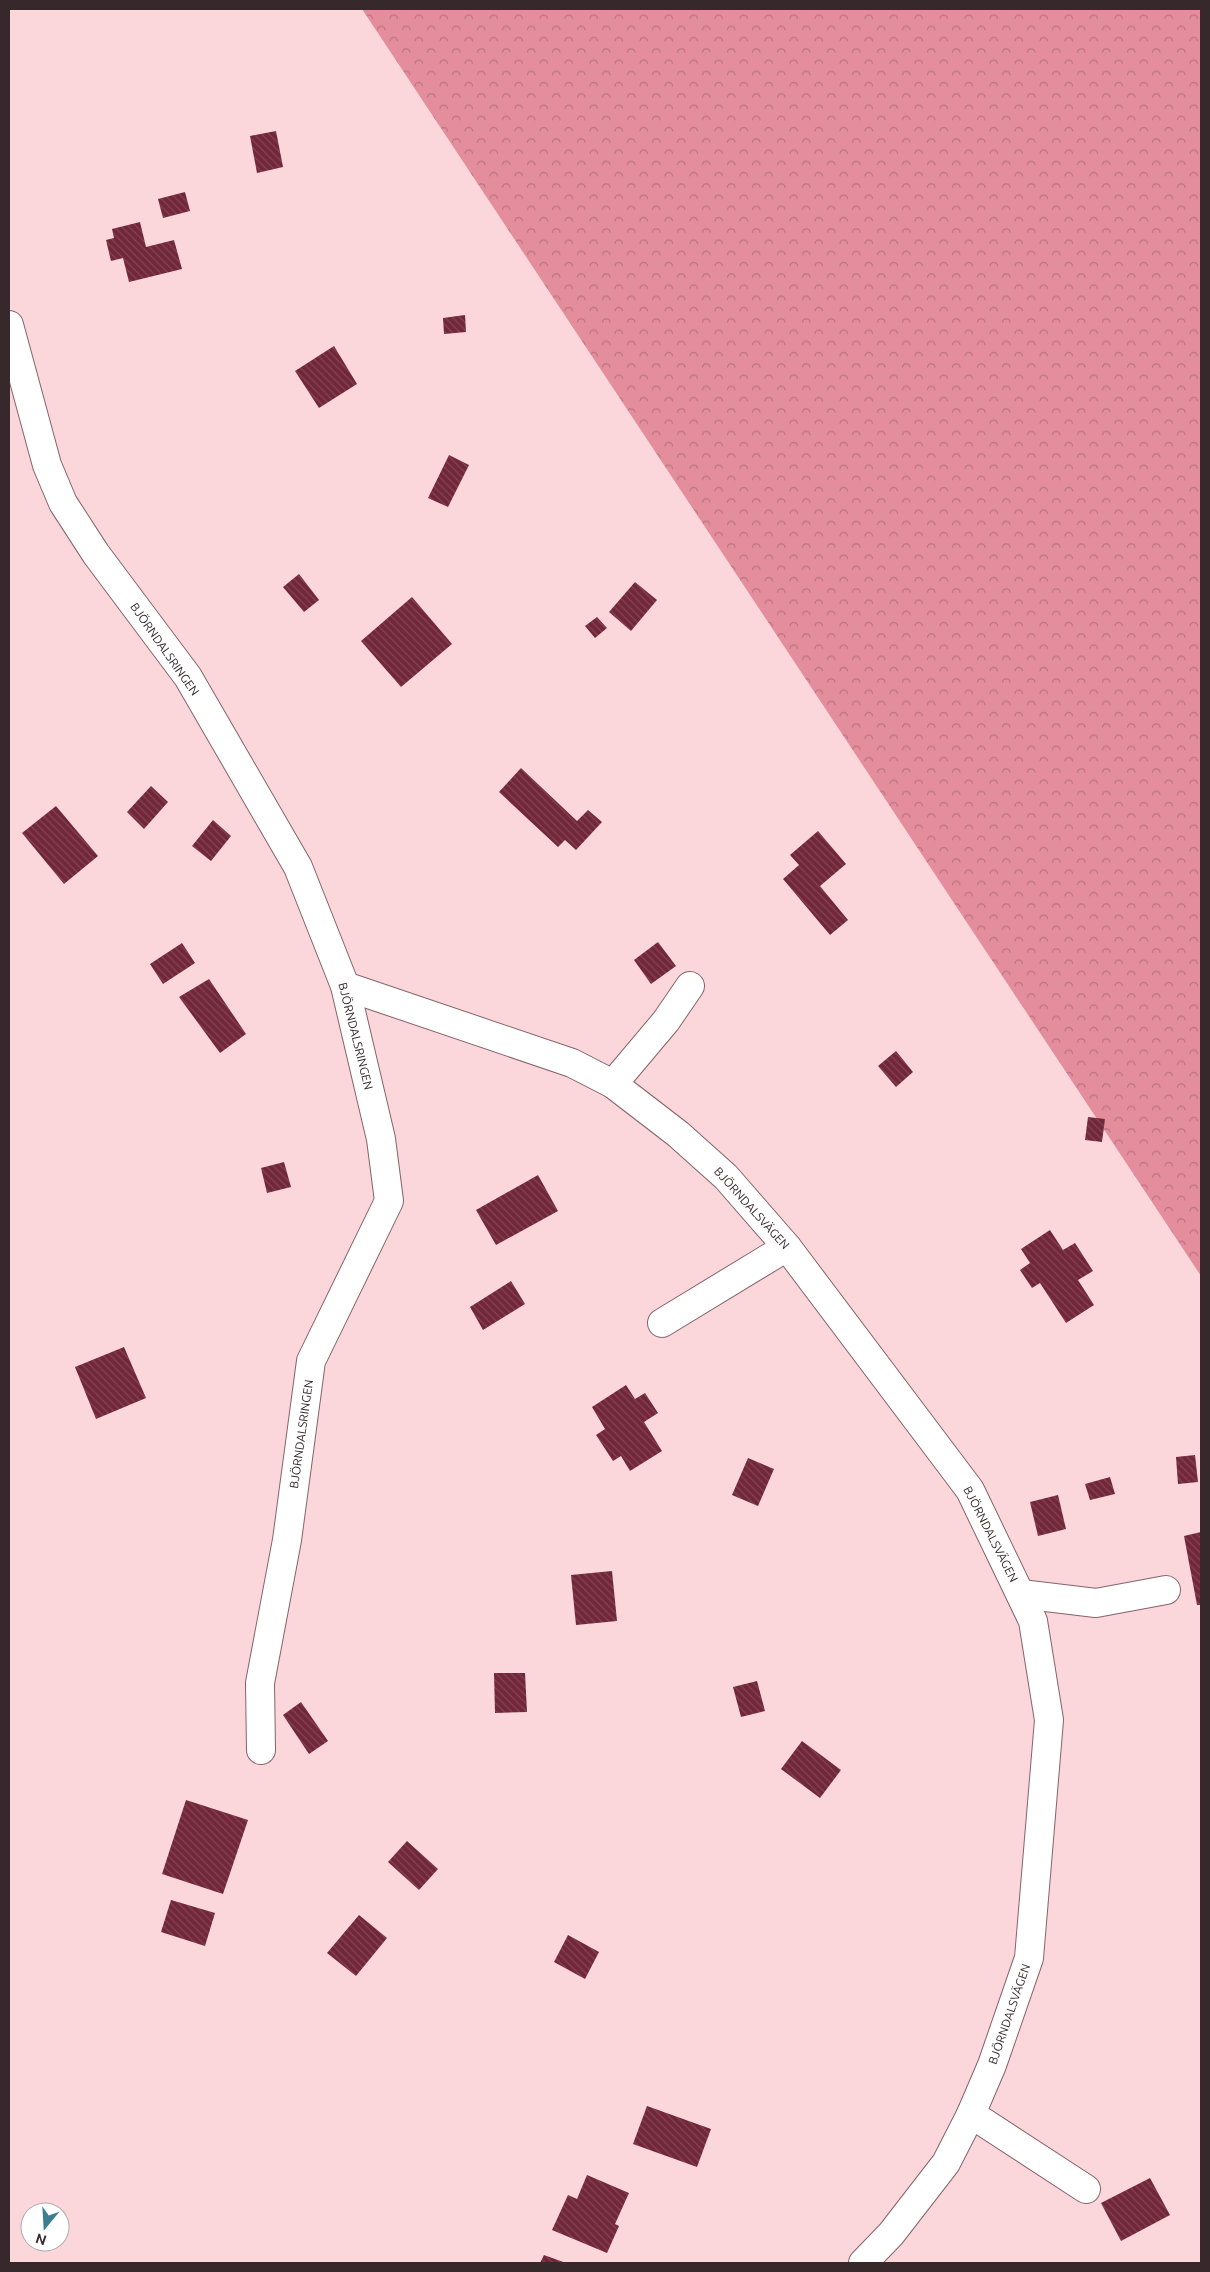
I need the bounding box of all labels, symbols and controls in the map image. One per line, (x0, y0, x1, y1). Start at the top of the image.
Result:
street label: BJÖRNDALSRINGEN (128, 600, 202, 698)
street label: BJÖRNDALSRINGEN (336, 981, 376, 1091)
street label: BJÖRNDALSVÄGEN (712, 1164, 792, 1252)
street label: BJÖRNDALSRINGEN (287, 1379, 315, 1489)
street label: BJÖRNDALSVÄGEN (961, 1484, 1021, 1584)
street label: BJÖRNDALSVÄGEN (986, 1962, 1032, 2066)
north arrow (20, 2202, 70, 2252)
text: N (34, 2230, 48, 2249)

